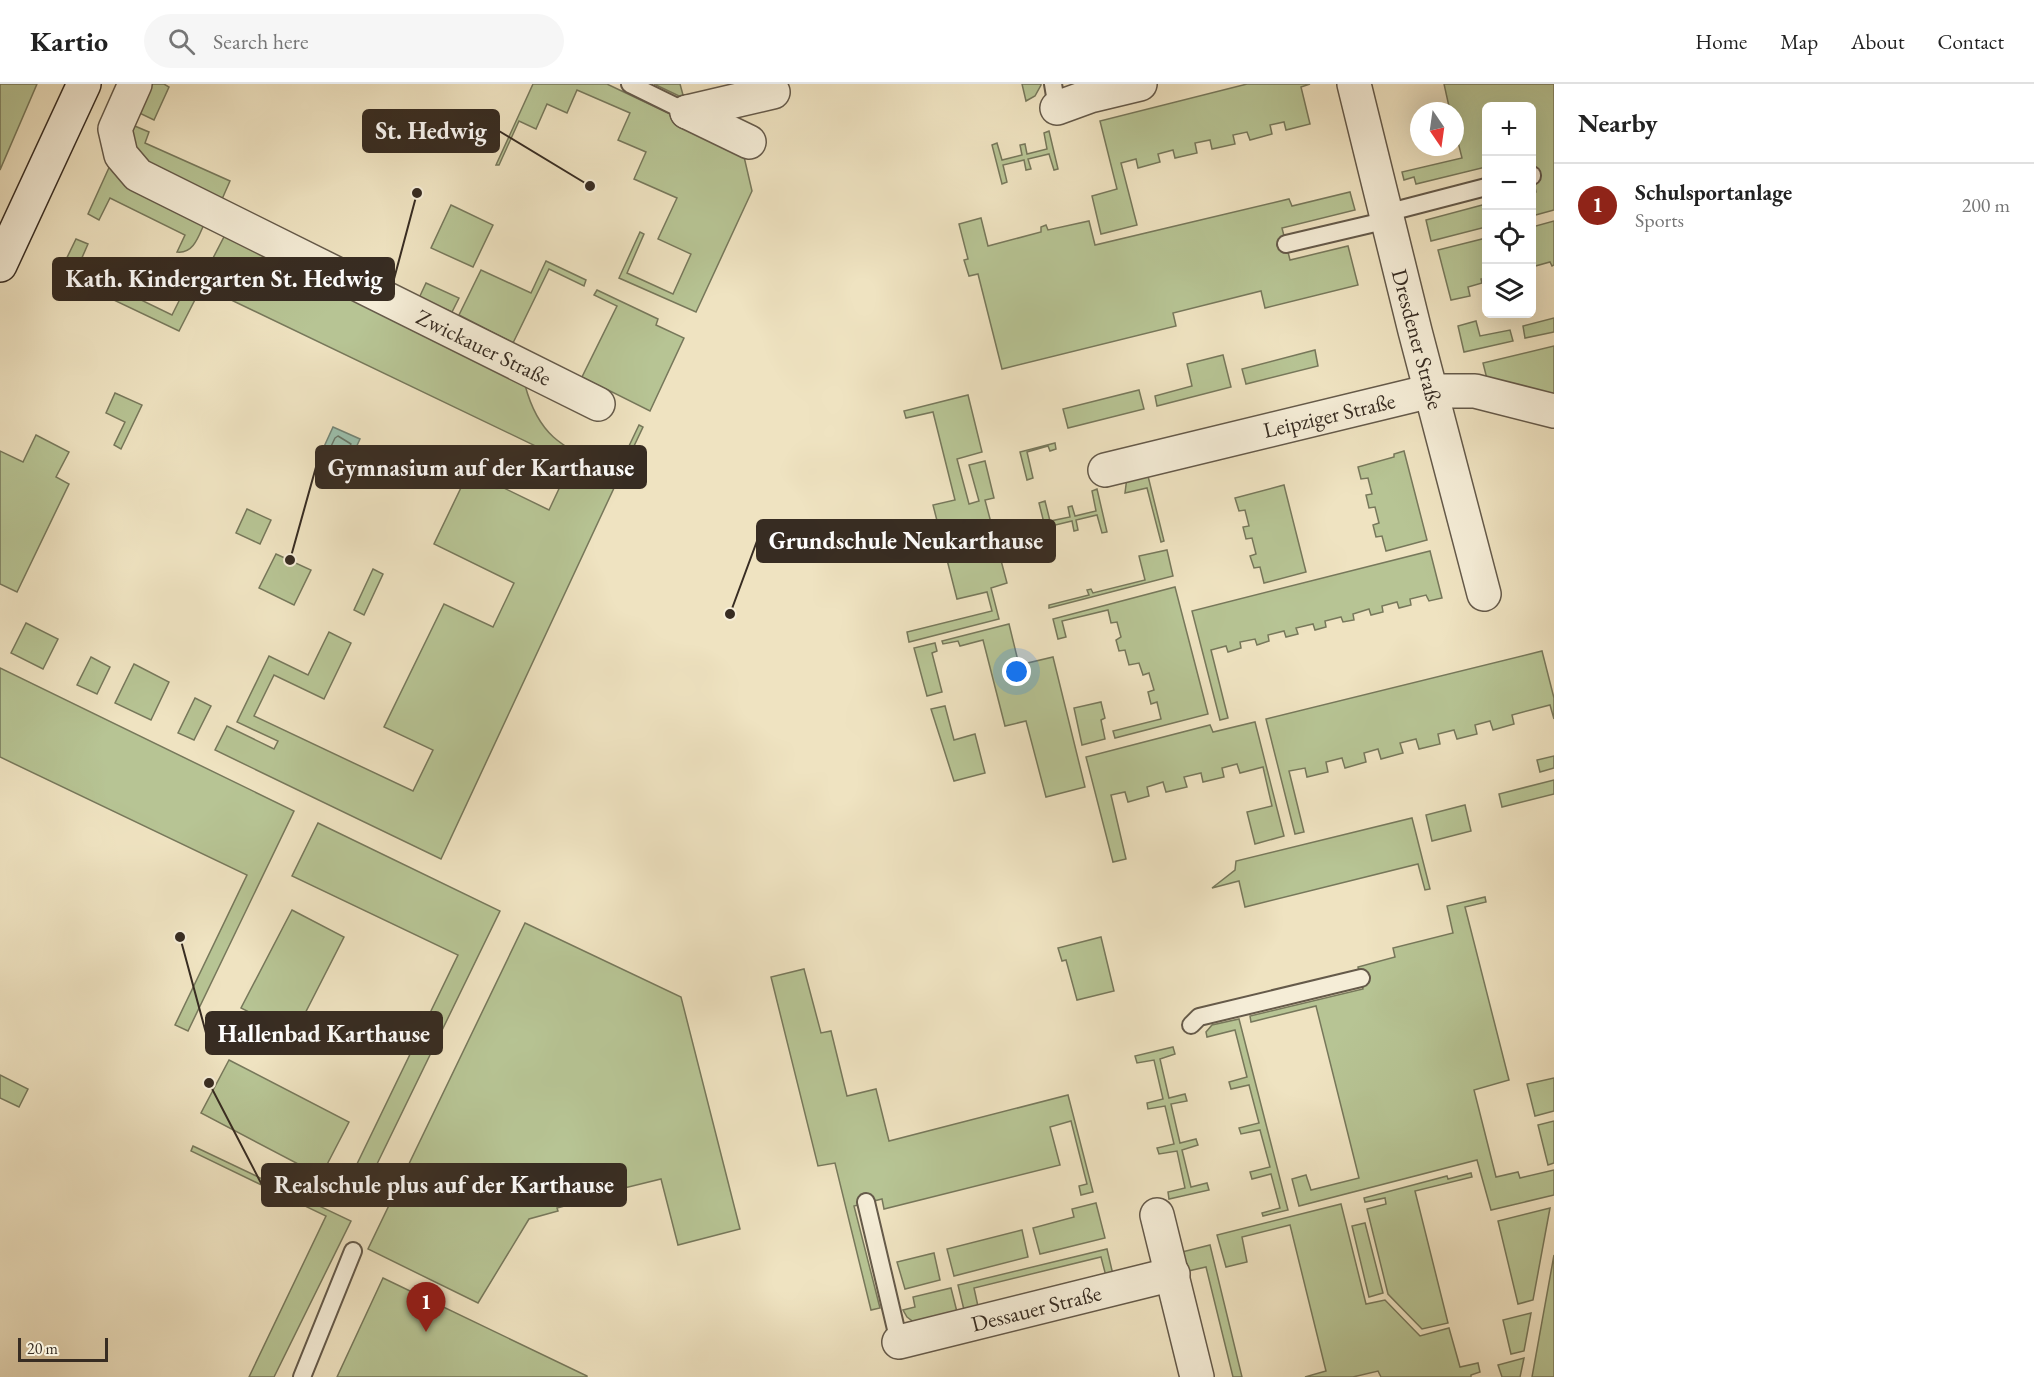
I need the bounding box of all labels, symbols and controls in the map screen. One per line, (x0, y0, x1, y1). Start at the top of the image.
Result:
search box (144, 14, 564, 68)
text: Kartio (30, 23, 108, 59)
icon: search (165, 25, 198, 58)
text: Search here (213, 27, 309, 56)
text: Home (1695, 28, 1747, 55)
text: Map (1780, 28, 1818, 55)
text: About (1851, 28, 1904, 55)
text: Contact (1937, 28, 2004, 55)
north arrow (1410, 102, 1464, 156)
map controls (1482, 102, 1536, 318)
button: + (1482, 102, 1536, 156)
text: Nearby (1578, 106, 1658, 140)
callout: St. Hedwig (363, 110, 499, 152)
text: St. Hedwig (375, 115, 488, 147)
button: − (1482, 156, 1536, 210)
text: Schulsportanlage (1635, 178, 1792, 207)
text: 1 (1592, 192, 1603, 218)
text: 200 m (1962, 192, 2010, 218)
text: Sports (1635, 207, 1684, 233)
button: locate (1482, 210, 1536, 264)
callout: Kath. Kindergarten St. Hedwig (53, 258, 394, 300)
text: Kath. Kindergarten St. Hedwig (65, 263, 384, 295)
button: layers (1482, 264, 1536, 318)
street label: Dresdener Straße (1385, 266, 1450, 413)
street label: Zwickauer Straße (412, 302, 556, 393)
street label: Leipziger Straße (1260, 386, 1398, 445)
callout: Gymnasium auf der Karthause (316, 446, 646, 488)
text: Gymnasium auf der Karthause (328, 452, 634, 484)
callout: Grundschule Neukarthause (757, 520, 1055, 562)
text: Grundschule Neukarthause (769, 525, 1043, 556)
your location (1002, 657, 1031, 686)
callout: Hallenbad Karthause (206, 1012, 442, 1054)
text: Hallenbad Karthause (218, 1018, 430, 1049)
callout: Realschule plus auf der Karthause (262, 1164, 626, 1206)
text: Realschule plus auf der Karthause (274, 1169, 614, 1200)
street label: Dessauer Straße (968, 1278, 1105, 1339)
pin: 1 (406, 1282, 446, 1332)
scale bar (18, 1335, 108, 1362)
text: 20 m (27, 1338, 58, 1359)

